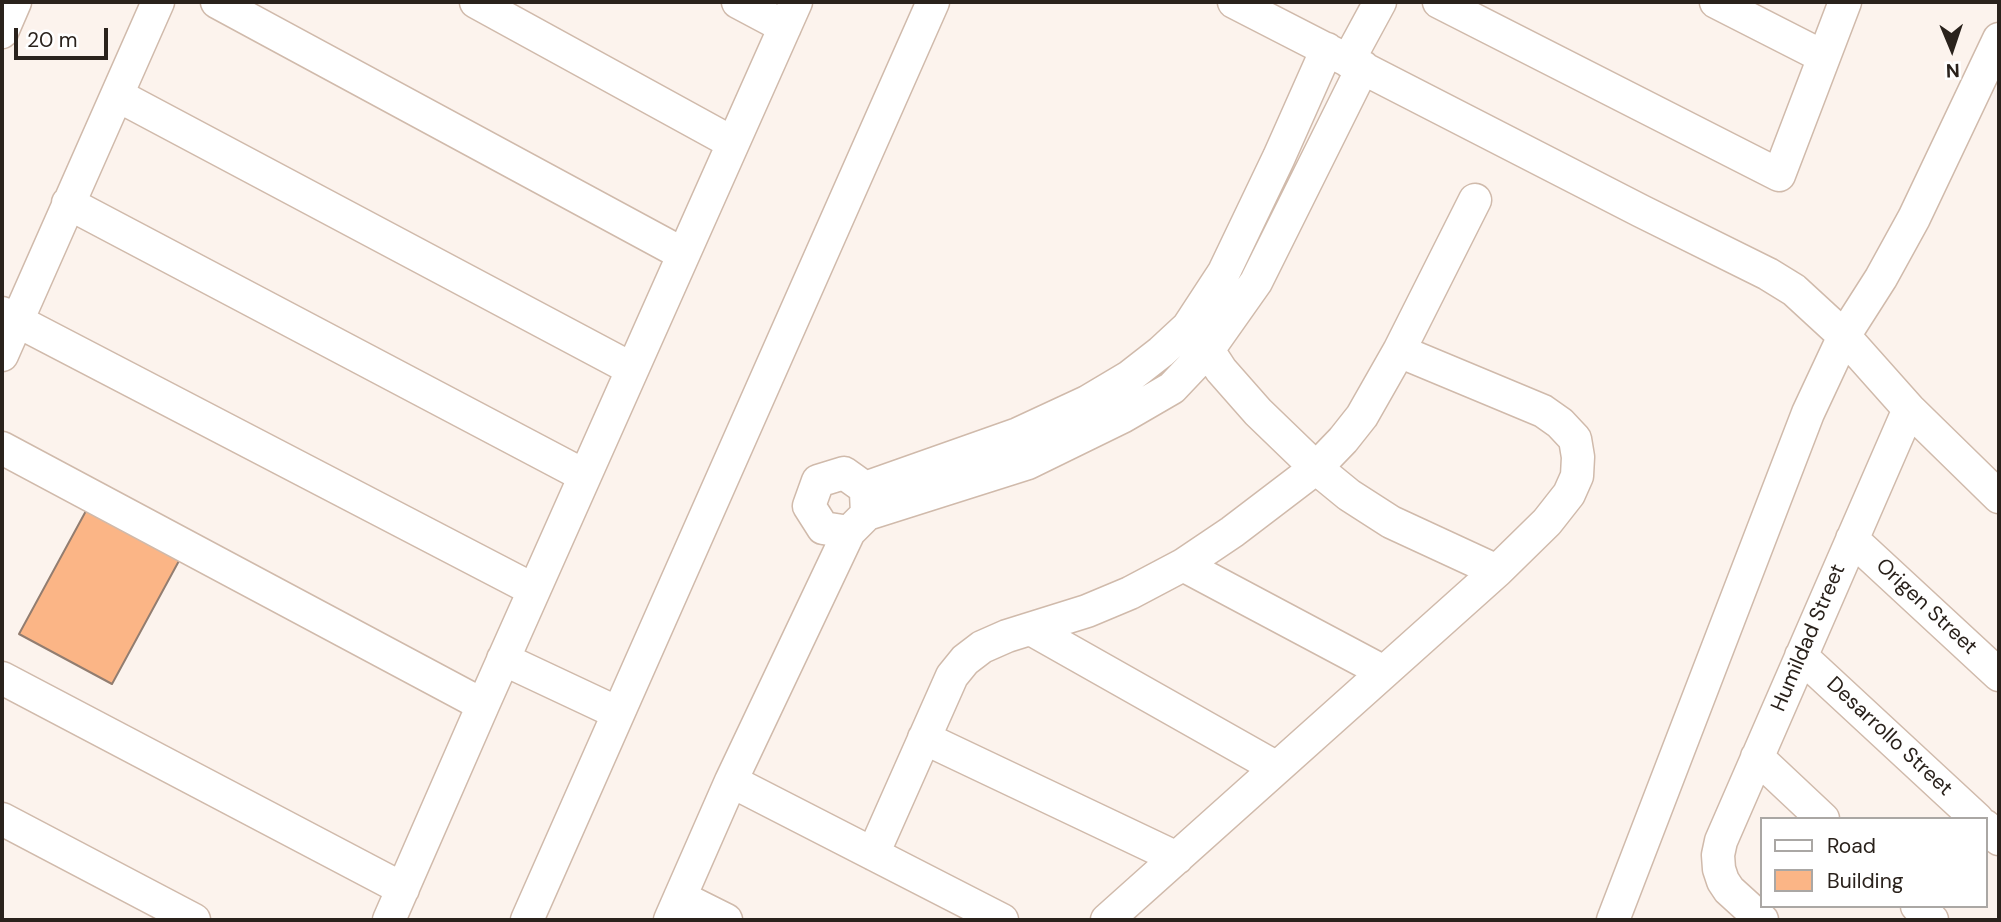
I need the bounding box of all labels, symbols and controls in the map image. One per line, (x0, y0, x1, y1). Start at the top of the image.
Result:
scale bar (18, 14, 112, 58)
north arrow (1917, 14, 1987, 84)
text: 20 m (27, 26, 78, 54)
text: N (1945, 58, 1960, 83)
street label: Origen Street (1870, 554, 1982, 660)
street label: Humildad Street (1767, 561, 1851, 715)
street label: Desarrollo Street (1821, 672, 1957, 802)
legend (1759, 817, 1987, 908)
text: Road (1827, 832, 1876, 860)
text: Building (1827, 867, 1903, 895)

